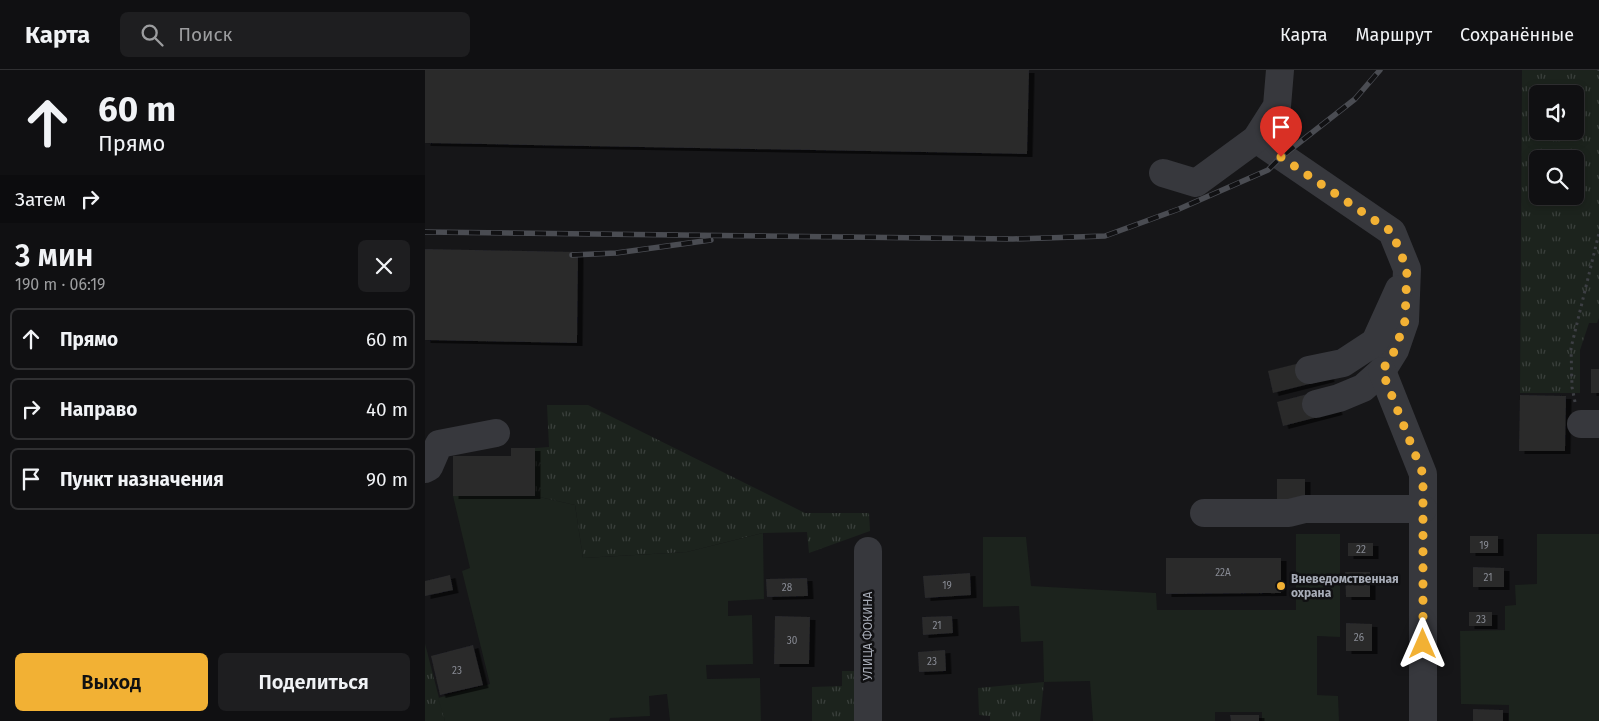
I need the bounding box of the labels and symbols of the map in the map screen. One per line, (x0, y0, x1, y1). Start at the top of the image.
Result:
pin (1260, 106, 1302, 157)
house number: 19 (1479, 540, 1489, 552)
house number: 22 (1356, 544, 1366, 556)
house number: 22А (1215, 567, 1231, 579)
place label: Вневедомственная охрана (1291, 572, 1399, 600)
house number: 21 (1483, 572, 1493, 584)
house number: 19 (942, 580, 952, 592)
marker: Вневедомственная охрана (1275, 580, 1287, 592)
house number: 28 (782, 582, 793, 594)
street label: УЛИЦА ФОКИНА (861, 591, 875, 680)
house number: 23 (1476, 614, 1486, 626)
position arrow (1396, 617, 1448, 669)
house number: 21 (932, 620, 942, 632)
house number: 26 (1354, 632, 1364, 644)
house number: 30 (787, 635, 798, 647)
house number: 23 (927, 656, 937, 668)
house number: 23 (452, 665, 462, 677)

